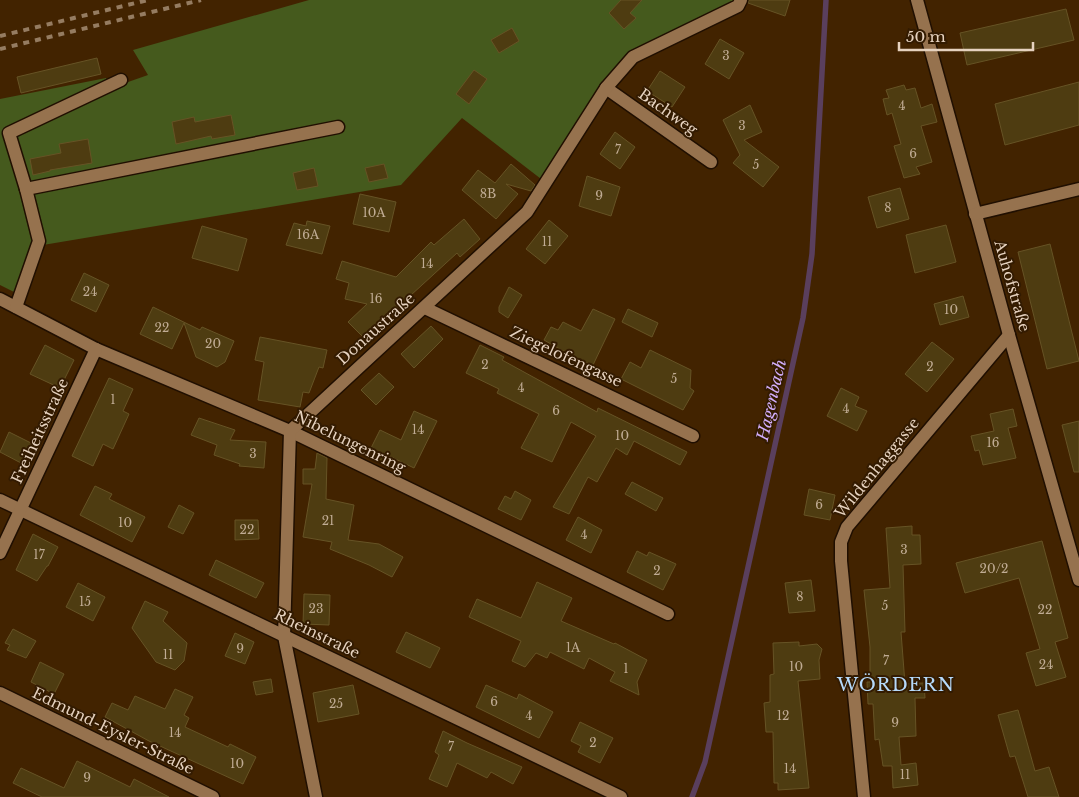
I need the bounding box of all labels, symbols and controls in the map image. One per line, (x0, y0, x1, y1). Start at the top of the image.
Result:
scale bar (899, 20, 1033, 52)
text: 50 m (906, 27, 946, 46)
house number: 3 (722, 48, 730, 63)
street label: Bachweg (635, 84, 702, 139)
house number: 4 (898, 98, 906, 113)
house number: 3 (738, 118, 746, 133)
house number: 7 (615, 142, 622, 157)
house number: 6 (909, 146, 917, 161)
house number: 5 (753, 157, 760, 172)
house number: 8B (480, 186, 496, 201)
house number: 9 (595, 188, 603, 203)
house number: 8 (884, 200, 892, 215)
house number: 10A (363, 205, 386, 220)
house number: 16A (297, 227, 320, 242)
house number: 11 (542, 234, 552, 249)
street label: Auhofstraße (990, 237, 1035, 334)
house number: 14 (421, 256, 433, 271)
house number: 24 (83, 284, 97, 299)
street label: Donaustraße (333, 289, 419, 369)
house number: 16 (369, 291, 383, 306)
house number: 10 (944, 302, 958, 317)
house number: 22 (155, 320, 169, 335)
street label: Ziegelofengasse (507, 322, 625, 391)
house number: 20 (205, 336, 221, 351)
house number: 2 (481, 357, 489, 372)
water label: Hagenbach (752, 357, 790, 444)
house number: 2 (926, 359, 934, 374)
house number: 5 (671, 371, 678, 386)
street label: Freiheitsstraße (7, 375, 72, 486)
house number: 4 (517, 380, 525, 395)
house number: 1 (110, 392, 116, 407)
house number: 4 (842, 401, 850, 416)
house number: 6 (552, 403, 560, 418)
street label: Nibelungenring (291, 406, 410, 477)
street label: Wildenhaggasse (830, 414, 923, 523)
house number: 14 (412, 422, 424, 437)
house number: 10 (615, 428, 629, 443)
house number: 16 (986, 435, 1000, 450)
house number: 3 (249, 446, 257, 461)
house number: 6 (815, 497, 823, 512)
house number: 21 (322, 513, 334, 528)
house number: 10 (118, 515, 132, 530)
house number: 22 (240, 522, 254, 537)
house number: 4 (580, 527, 588, 542)
house number: 3 (900, 542, 908, 557)
house number: 17 (33, 547, 46, 562)
house number: 20/2 (980, 561, 1008, 576)
house number: 2 (653, 563, 661, 578)
house number: 8 (796, 589, 804, 604)
house number: 15 (79, 594, 91, 609)
house number: 5 (882, 598, 889, 613)
house number: 23 (309, 601, 323, 616)
house number: 22 (1038, 602, 1052, 617)
street label: Rheinstraße (271, 605, 363, 662)
house number: 1A (566, 640, 581, 655)
house number: 9 (236, 641, 244, 656)
house number: 11 (163, 647, 173, 662)
house number: 7 (883, 653, 890, 668)
house number: 24 (1039, 657, 1053, 672)
house number: 10 (789, 659, 803, 674)
house number: 1 (623, 661, 629, 676)
district label: WÖRDERN (836, 673, 955, 696)
street label: Edmund-Eysler-Straße (29, 683, 197, 778)
house number: 6 (490, 694, 498, 709)
house number: 25 (329, 696, 343, 711)
house number: 4 (525, 708, 533, 723)
house number: 12 (777, 708, 789, 723)
house number: 9 (891, 715, 899, 730)
house number: 14 (169, 725, 181, 740)
house number: 2 (589, 735, 597, 750)
house number: 7 (448, 739, 455, 754)
house number: 10 (230, 756, 244, 771)
house number: 14 (784, 761, 796, 776)
house number: 11 (900, 767, 910, 782)
house number: 9 (83, 770, 91, 785)

